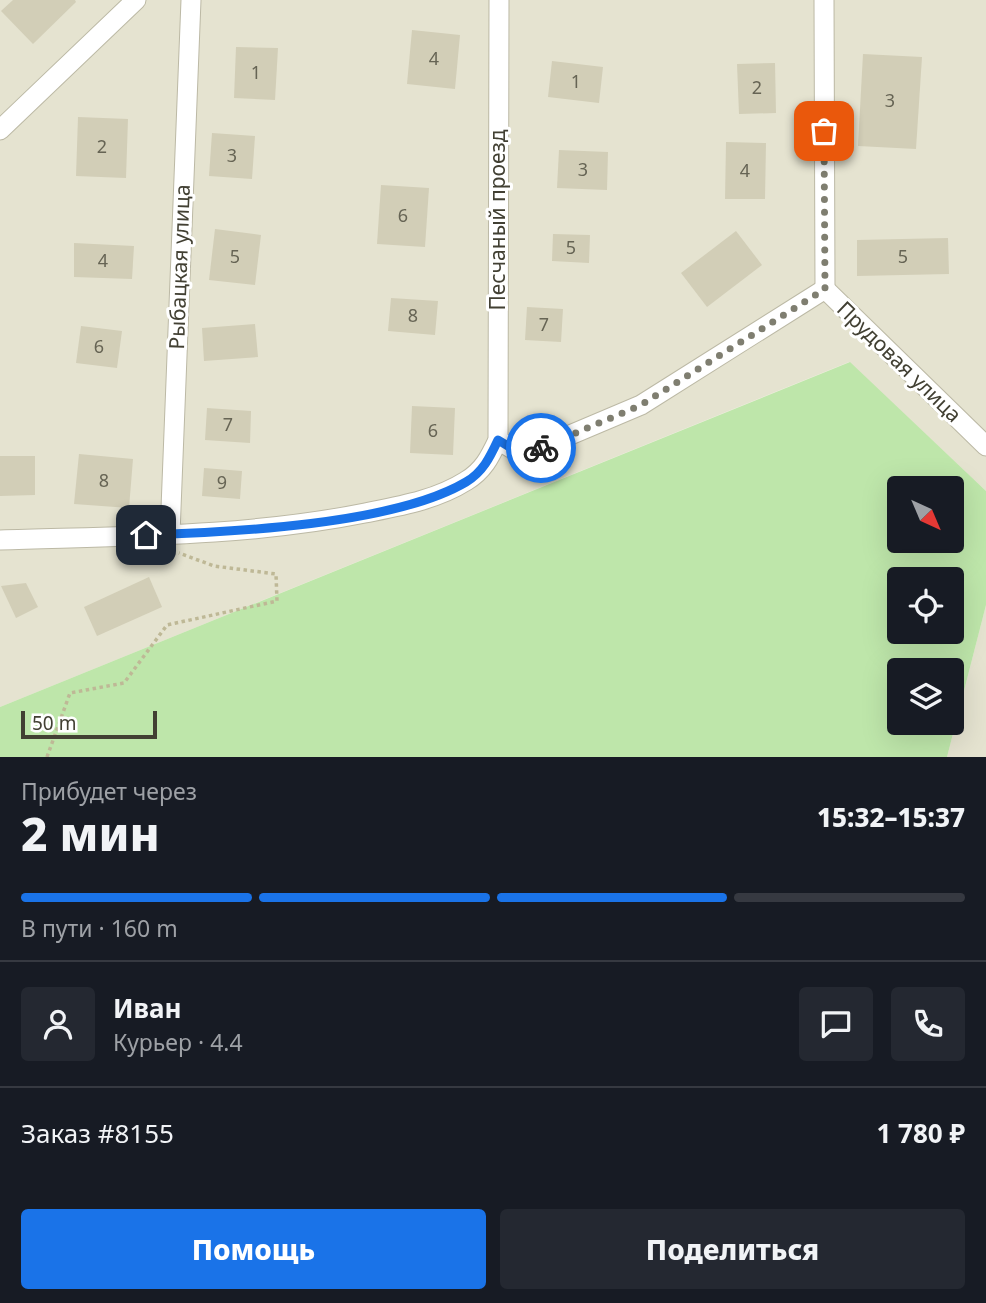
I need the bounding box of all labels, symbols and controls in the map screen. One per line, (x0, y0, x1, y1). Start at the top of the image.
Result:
house number: 4 (429, 46, 439, 70)
house number: 1 (251, 60, 261, 84)
house number: 1 (571, 69, 581, 93)
house number: 2 (752, 75, 762, 99)
house number: 3 (885, 88, 895, 112)
pin (794, 101, 854, 161)
icon: bag (805, 112, 843, 150)
street label: Песчаный проезд (483, 129, 511, 311)
house number: 2 (97, 134, 107, 158)
house number: 3 (227, 143, 237, 167)
house number: 3 (578, 157, 588, 181)
house number: 4 (740, 158, 750, 182)
street label: Рыбацкая улица (162, 184, 196, 350)
house number: 6 (398, 203, 408, 227)
house number: 5 (566, 235, 576, 259)
house number: 5 (230, 244, 240, 268)
house number: 5 (898, 244, 908, 268)
house number: 4 (98, 248, 108, 272)
street label: Прудовая улица (831, 295, 968, 428)
house number: 8 (408, 303, 418, 327)
house number: 7 (539, 312, 549, 336)
house number: 6 (94, 334, 104, 358)
house number: 7 (223, 412, 233, 436)
courier (506, 413, 576, 483)
house number: 6 (428, 418, 438, 442)
icon: bike (522, 429, 560, 467)
house number: 8 (99, 468, 109, 492)
house number: 9 (217, 470, 227, 494)
north arrow (887, 476, 964, 553)
map controls (887, 476, 964, 735)
pin (116, 505, 176, 565)
icon: home (127, 516, 165, 554)
button: locate (887, 567, 964, 644)
button: layers (887, 658, 964, 735)
scale bar (21, 708, 158, 740)
text: 50 m (32, 710, 76, 736)
text: Прибудет через (21, 775, 197, 807)
text: 15:32–15:37 (817, 799, 965, 835)
text: 2 мин (21, 802, 160, 864)
text: В пути · 160 m (21, 912, 178, 944)
button: person (21, 987, 95, 1061)
button: chat (799, 987, 873, 1061)
button: phone (891, 987, 965, 1061)
text: Иван (113, 990, 182, 1026)
text: Курьер · 4.4 (113, 1026, 243, 1058)
text: Заказ #8155 (21, 1115, 174, 1151)
text: 1 780 ₽ (876, 1115, 965, 1151)
button: Помощь (21, 1209, 486, 1289)
button: Поделиться (500, 1209, 965, 1289)

